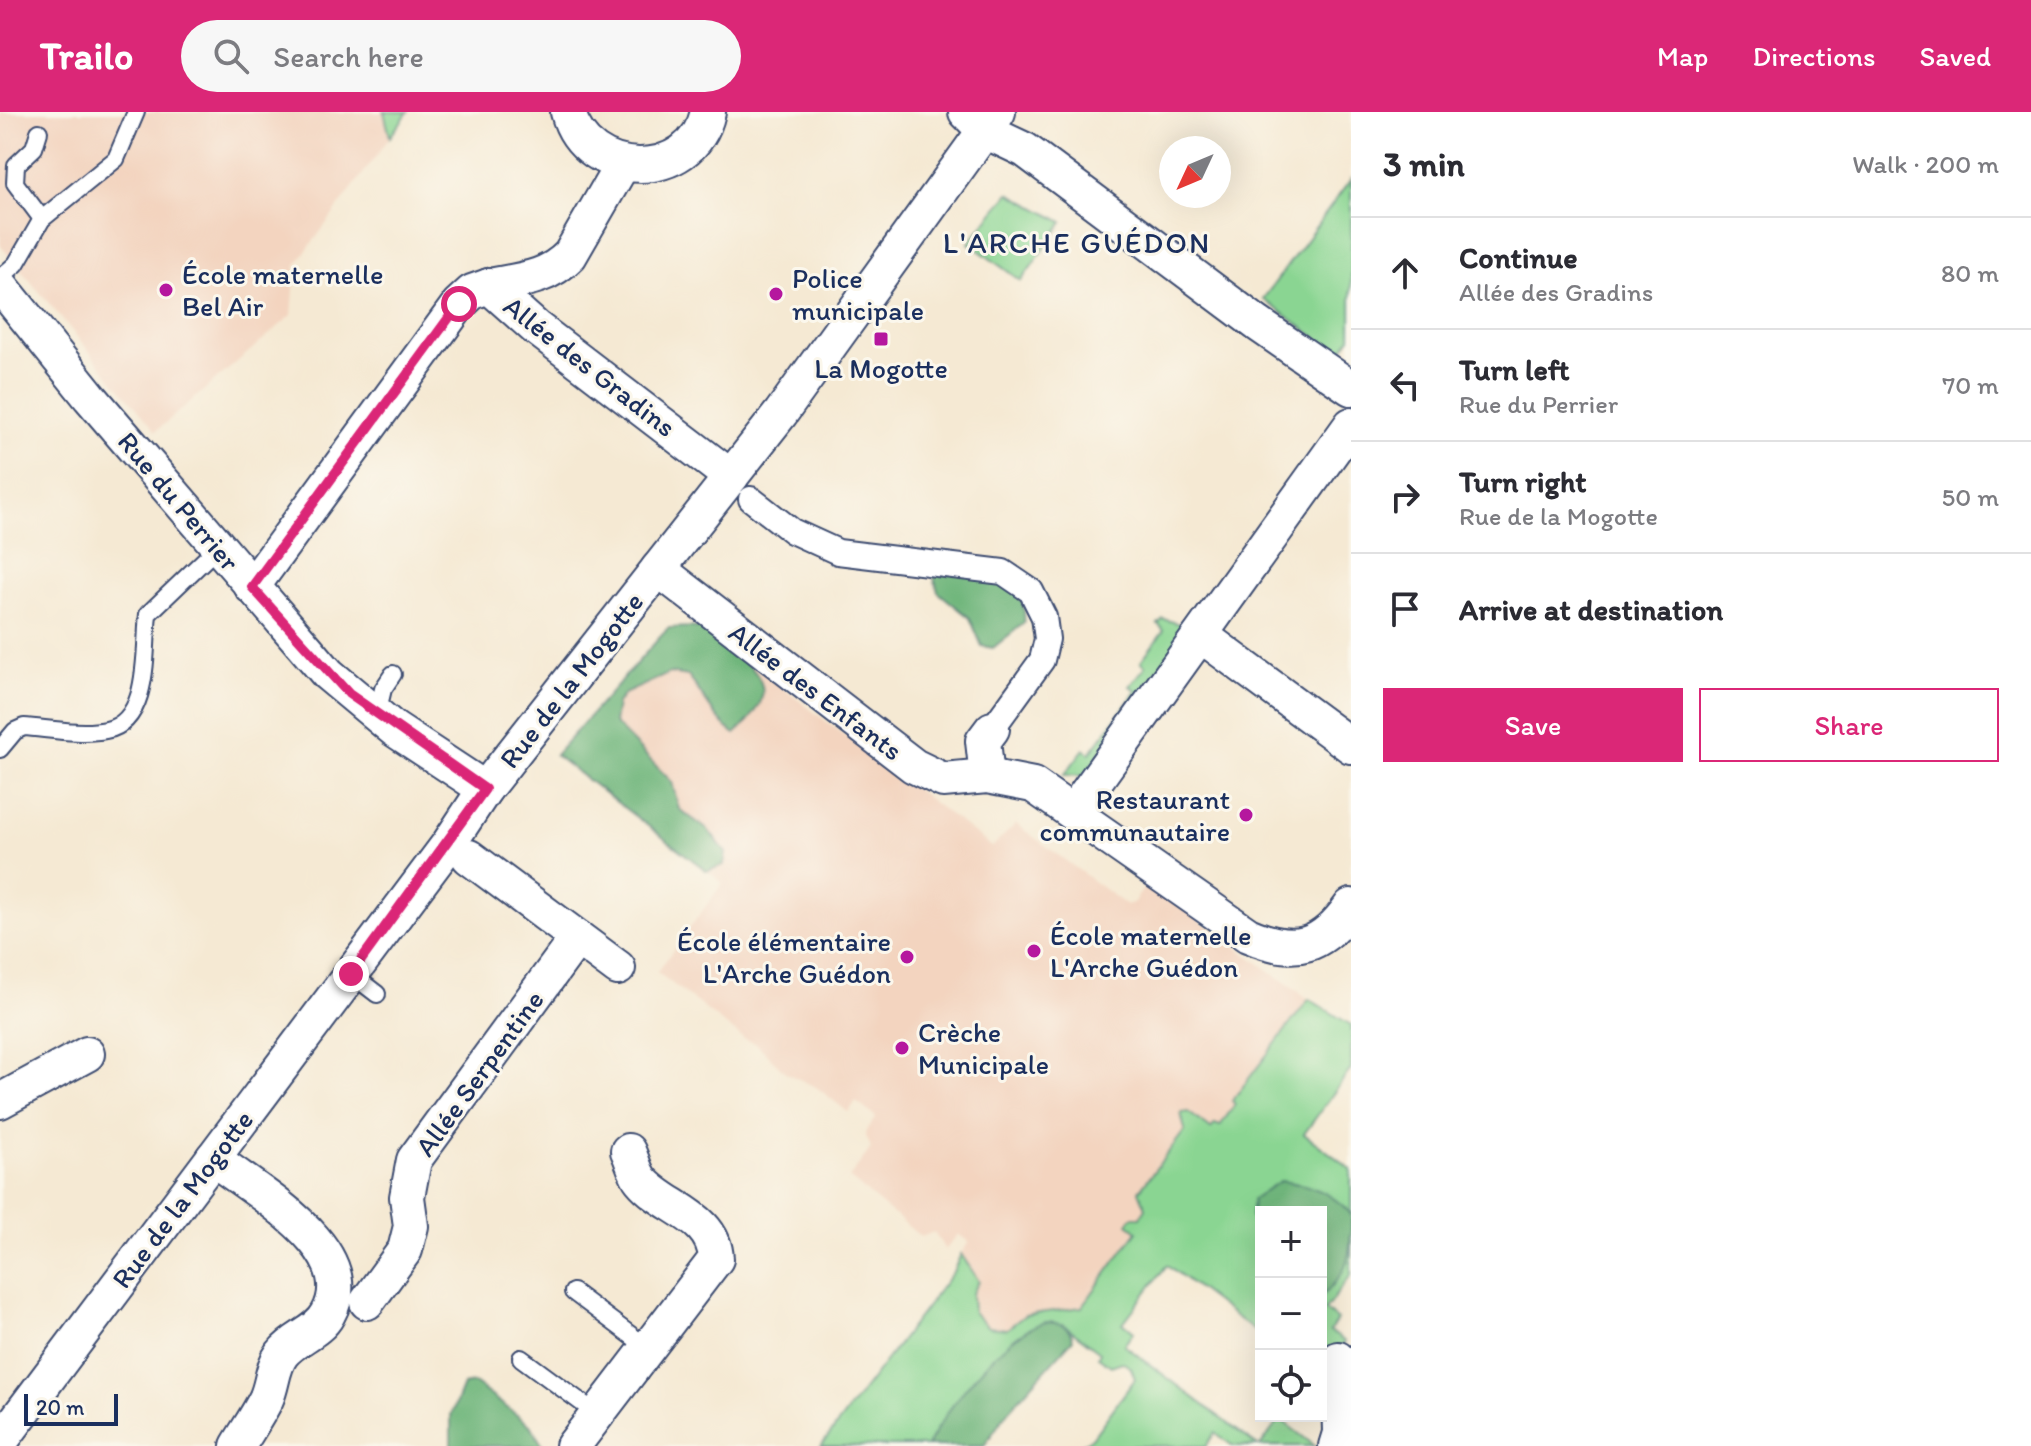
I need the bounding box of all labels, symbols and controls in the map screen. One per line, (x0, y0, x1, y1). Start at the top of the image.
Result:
search box (181, 20, 741, 92)
text: Trailo (40, 33, 133, 79)
icon: search (209, 34, 253, 78)
text: Search here (273, 38, 424, 75)
text: Map (1657, 39, 1708, 73)
text: Directions (1752, 39, 1876, 73)
text: Saved (1920, 39, 1991, 73)
north arrow (1159, 136, 1231, 208)
text: 3 min (1383, 144, 1465, 185)
text: Walk · 200 m (1852, 148, 1999, 180)
district label: L'ARCHE GUÉDON (943, 224, 1211, 261)
text: Continue (1459, 239, 1578, 276)
icon: ahead (1383, 251, 1427, 295)
place label: École maternelle Bel Air (182, 257, 384, 323)
text: 80 m (1941, 257, 1999, 289)
place label: Police municipale (792, 261, 924, 327)
text: Allée des Gradins (1459, 276, 1653, 308)
marker: École maternelle Bel Air (157, 281, 175, 299)
marker: Police municipale (767, 285, 785, 303)
route start (441, 286, 477, 322)
street label: Allée des Gradins (497, 288, 683, 444)
marker: La Mogotte (872, 330, 890, 348)
place label: La Mogotte (814, 351, 948, 385)
text: Turn left (1459, 351, 1570, 388)
icon: left (1383, 363, 1427, 407)
text: 70 m (1942, 369, 1999, 401)
text: Rue du Perrier (1459, 388, 1618, 420)
street label: Rue du Perrier (111, 424, 247, 578)
text: Turn right (1459, 463, 1587, 500)
icon: right (1383, 475, 1427, 519)
text: 50 m (1942, 481, 1999, 513)
text: Rue de la Mogotte (1459, 500, 1658, 532)
street label: Rue de la Mogotte (492, 585, 650, 775)
icon: arrive (1383, 587, 1427, 631)
text: Arrive at destination (1459, 591, 1723, 628)
street label: Allée des Enfants (723, 615, 909, 767)
button: Save (1383, 688, 1683, 762)
button: Share (1699, 688, 1999, 762)
place label: Restaurant communautaire (1039, 782, 1230, 848)
marker: Restaurant communautaire (1237, 806, 1255, 824)
place label: École maternelle L'Arche Guédon (1050, 918, 1252, 984)
place label: École élémentaire L'Arche Guédon (677, 924, 891, 990)
marker: École maternelle L'Arche Guédon (1025, 942, 1043, 960)
marker: École élémentaire L'Arche Guédon (898, 948, 916, 966)
route end (333, 956, 369, 992)
street label: Allée Serpentine (407, 983, 551, 1163)
place label: Crèche Municipale (918, 1015, 1049, 1081)
marker: Crèche Municipale (893, 1039, 911, 1057)
street label: Rue de la Mogotte (104, 1103, 260, 1295)
map controls (1255, 1206, 1327, 1422)
button: + (1255, 1206, 1327, 1278)
button: − (1255, 1278, 1327, 1350)
button: locate (1255, 1350, 1327, 1422)
scale bar (24, 1390, 118, 1426)
text: 20 m (36, 1394, 85, 1421)

